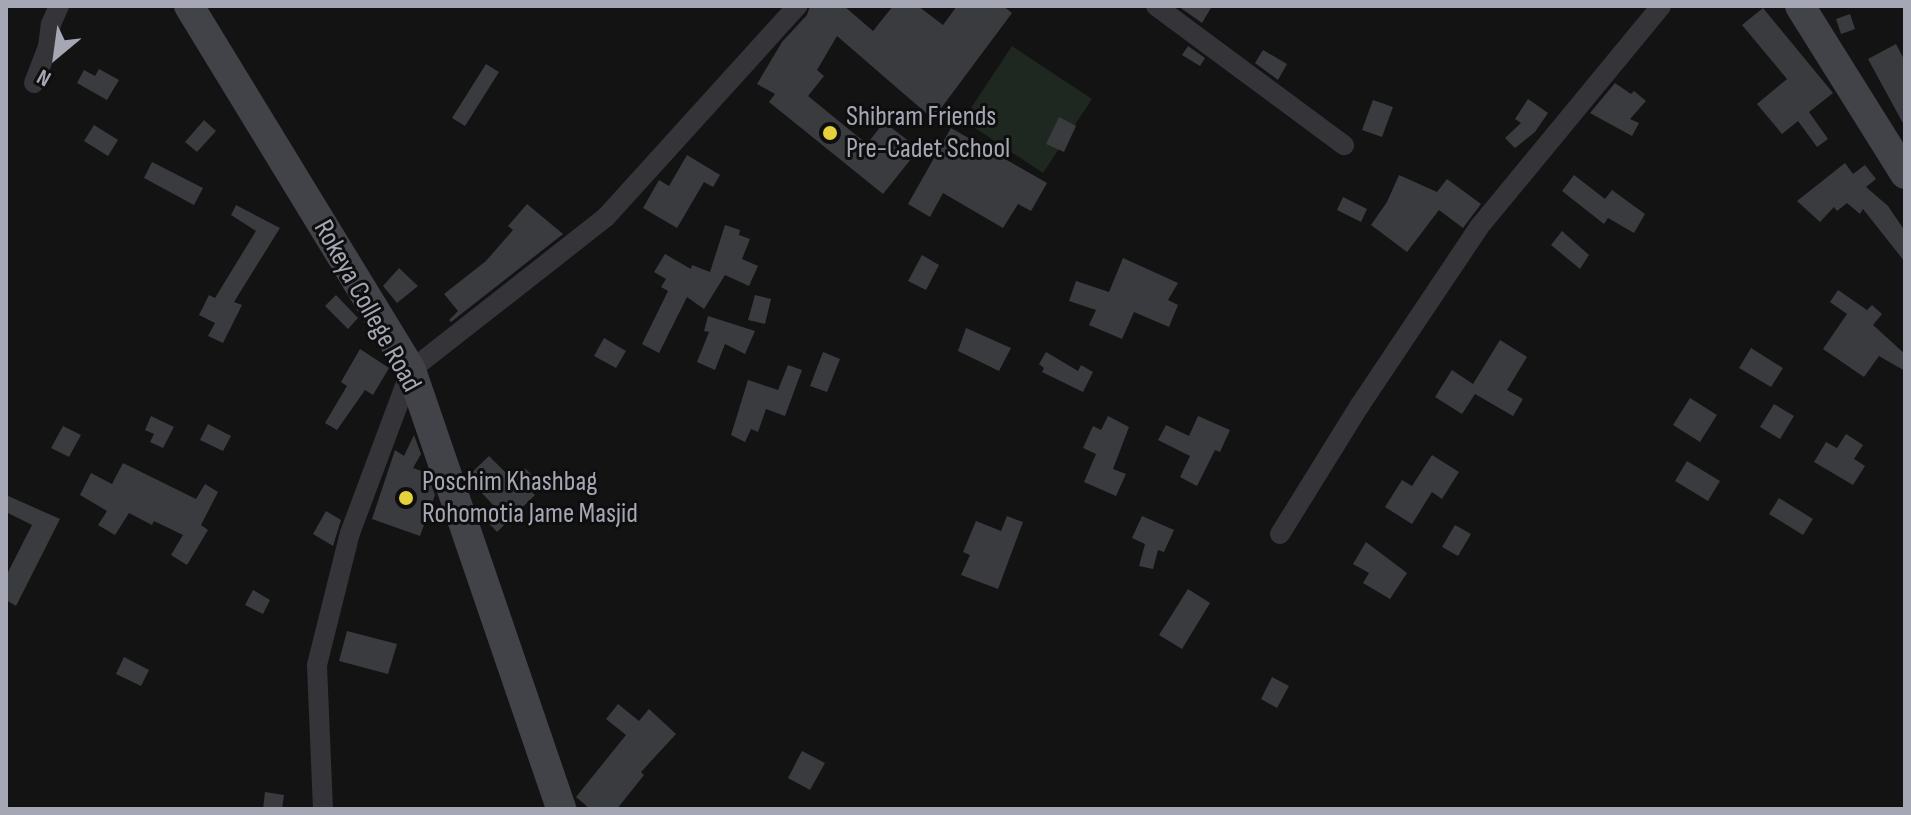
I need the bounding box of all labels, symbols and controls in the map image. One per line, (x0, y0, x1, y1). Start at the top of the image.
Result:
north arrow (16, 16, 96, 96)
text: N (32, 63, 56, 92)
place label: Shibram Friends Pre-Cadet School (846, 100, 1010, 166)
marker: Shibram Friends Pre-Cadet School (821, 124, 839, 142)
street label: Rokeya College Road (306, 214, 428, 398)
place label: Poschim Khashbag Rohomotia Jame Masjid (422, 465, 638, 531)
marker: Poschim Khashbag Rohomotia Jame Masjid (397, 489, 415, 507)

